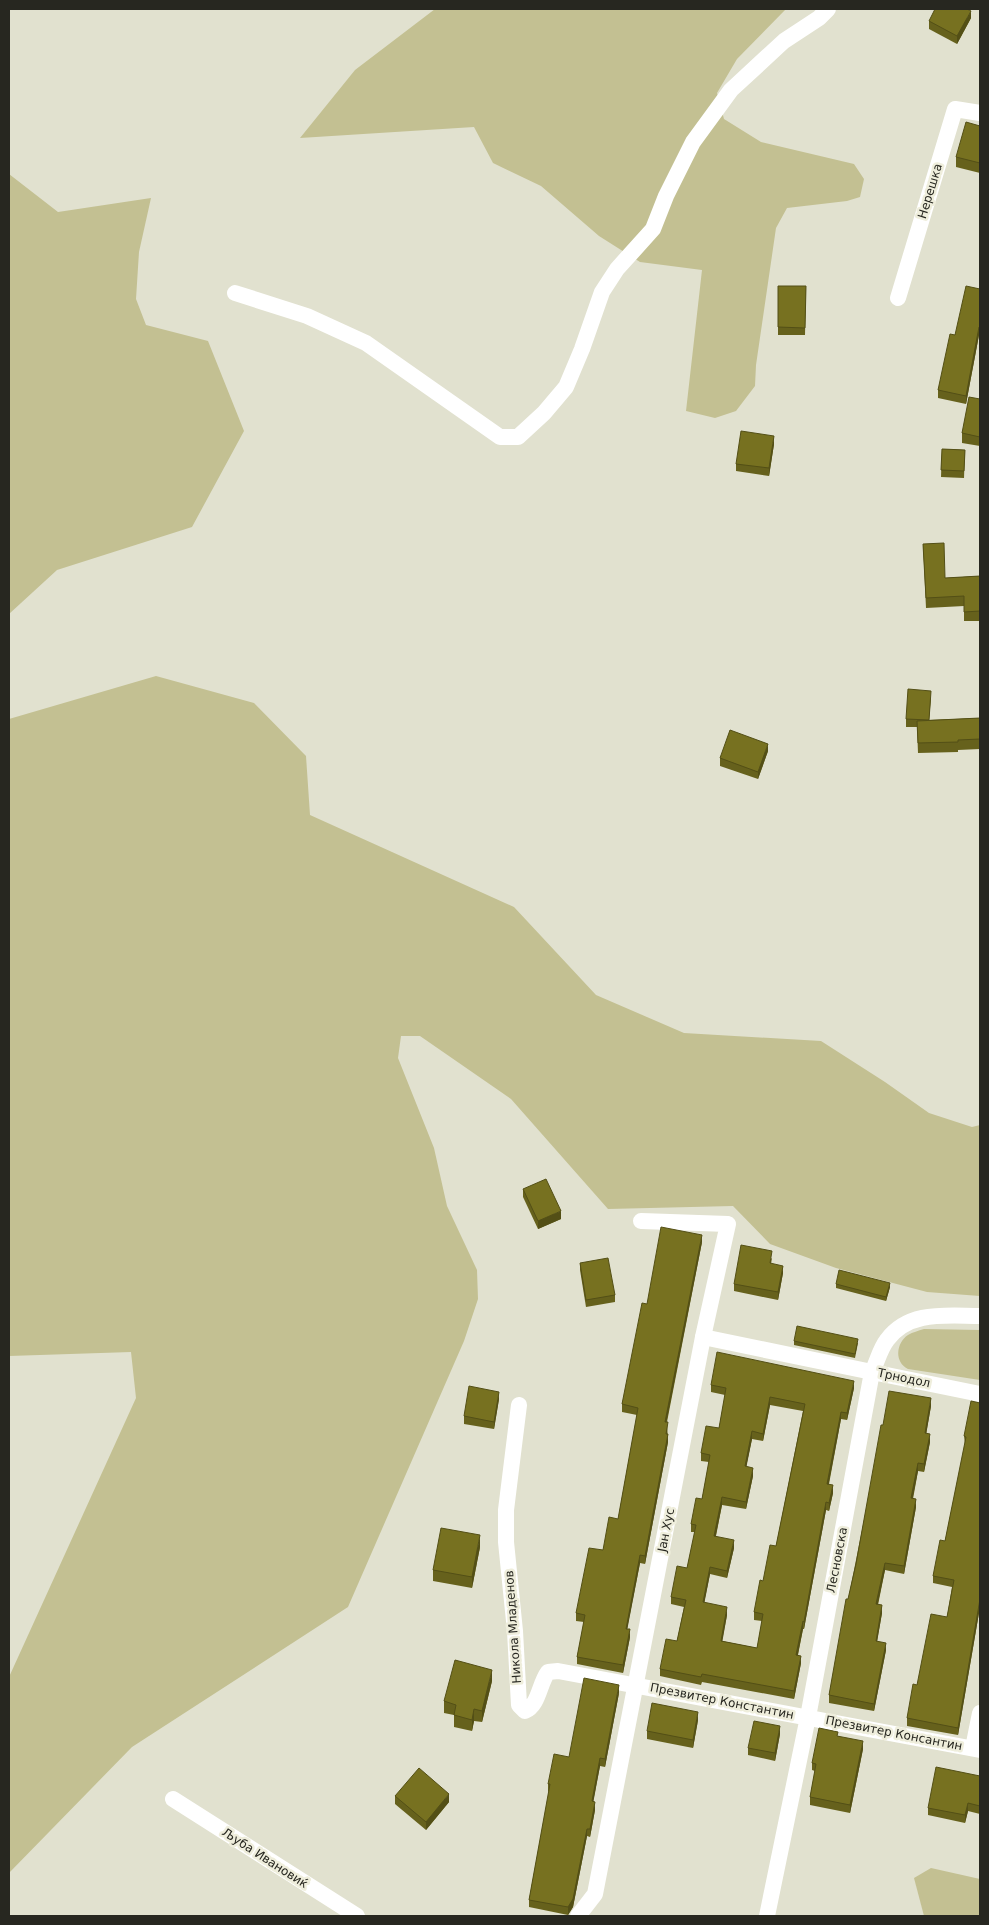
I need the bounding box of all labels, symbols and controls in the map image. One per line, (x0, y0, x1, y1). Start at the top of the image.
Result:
street label: Нерешка (915, 162, 945, 220)
street label: Трнодол (875, 1365, 932, 1390)
street label: Јан Хус (655, 1507, 677, 1554)
street label: Лесновска (824, 1526, 850, 1594)
street label: Никола Младенов (502, 1570, 524, 1684)
street label: Презвитер Константин (649, 1680, 795, 1722)
street label: Презвитер Консантин (824, 1713, 964, 1753)
street label: Љуба Ивановиќ (219, 1825, 311, 1891)

